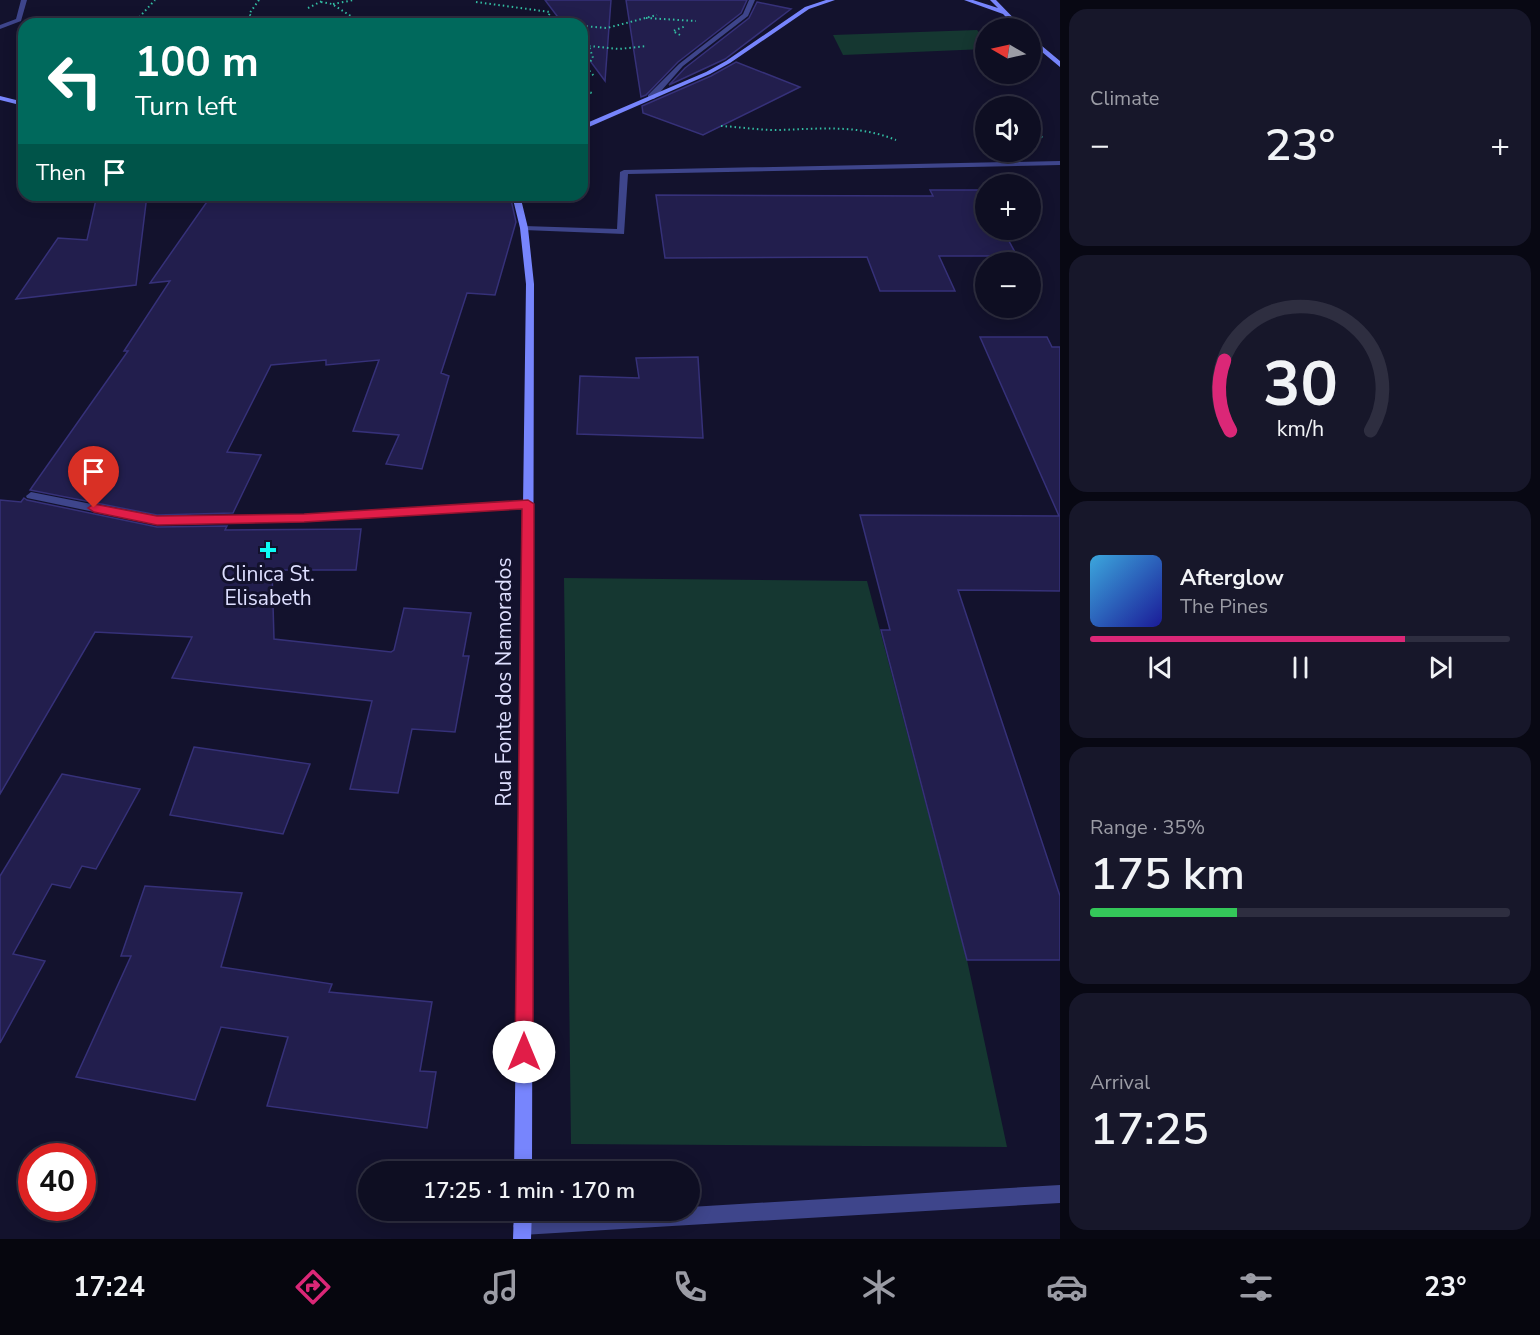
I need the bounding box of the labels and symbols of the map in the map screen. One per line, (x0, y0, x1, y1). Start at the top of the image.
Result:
north arrow (975, 18, 1041, 84)
pin (68, 446, 119, 508)
marker: Clinica St. Elisabeth (259, 541, 277, 559)
street label: Rua Fonte dos Namorados (490, 557, 518, 807)
place label: Clinica St. Elisabeth (221, 560, 315, 612)
position arrow (492, 1020, 556, 1084)
speed limit sign: 40 (18, 1143, 96, 1221)

